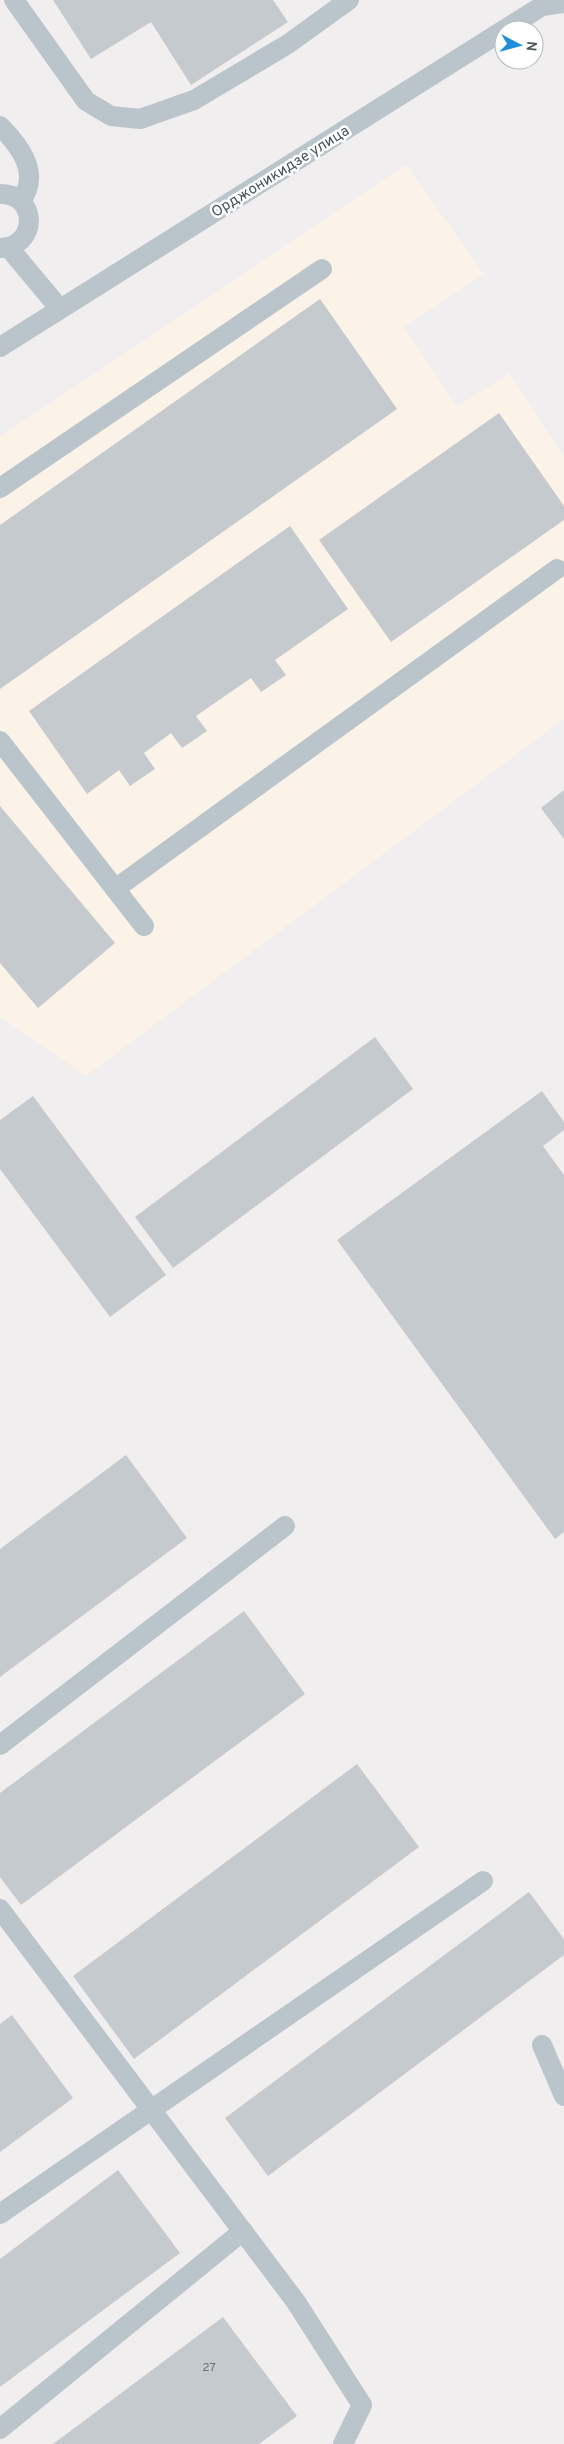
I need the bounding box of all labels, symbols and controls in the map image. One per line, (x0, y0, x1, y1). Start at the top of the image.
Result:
north arrow (494, 20, 544, 70)
text: N (521, 40, 539, 52)
street label: Орджоникидзе улица (208, 122, 353, 222)
house number: 27 (202, 2360, 216, 2376)

